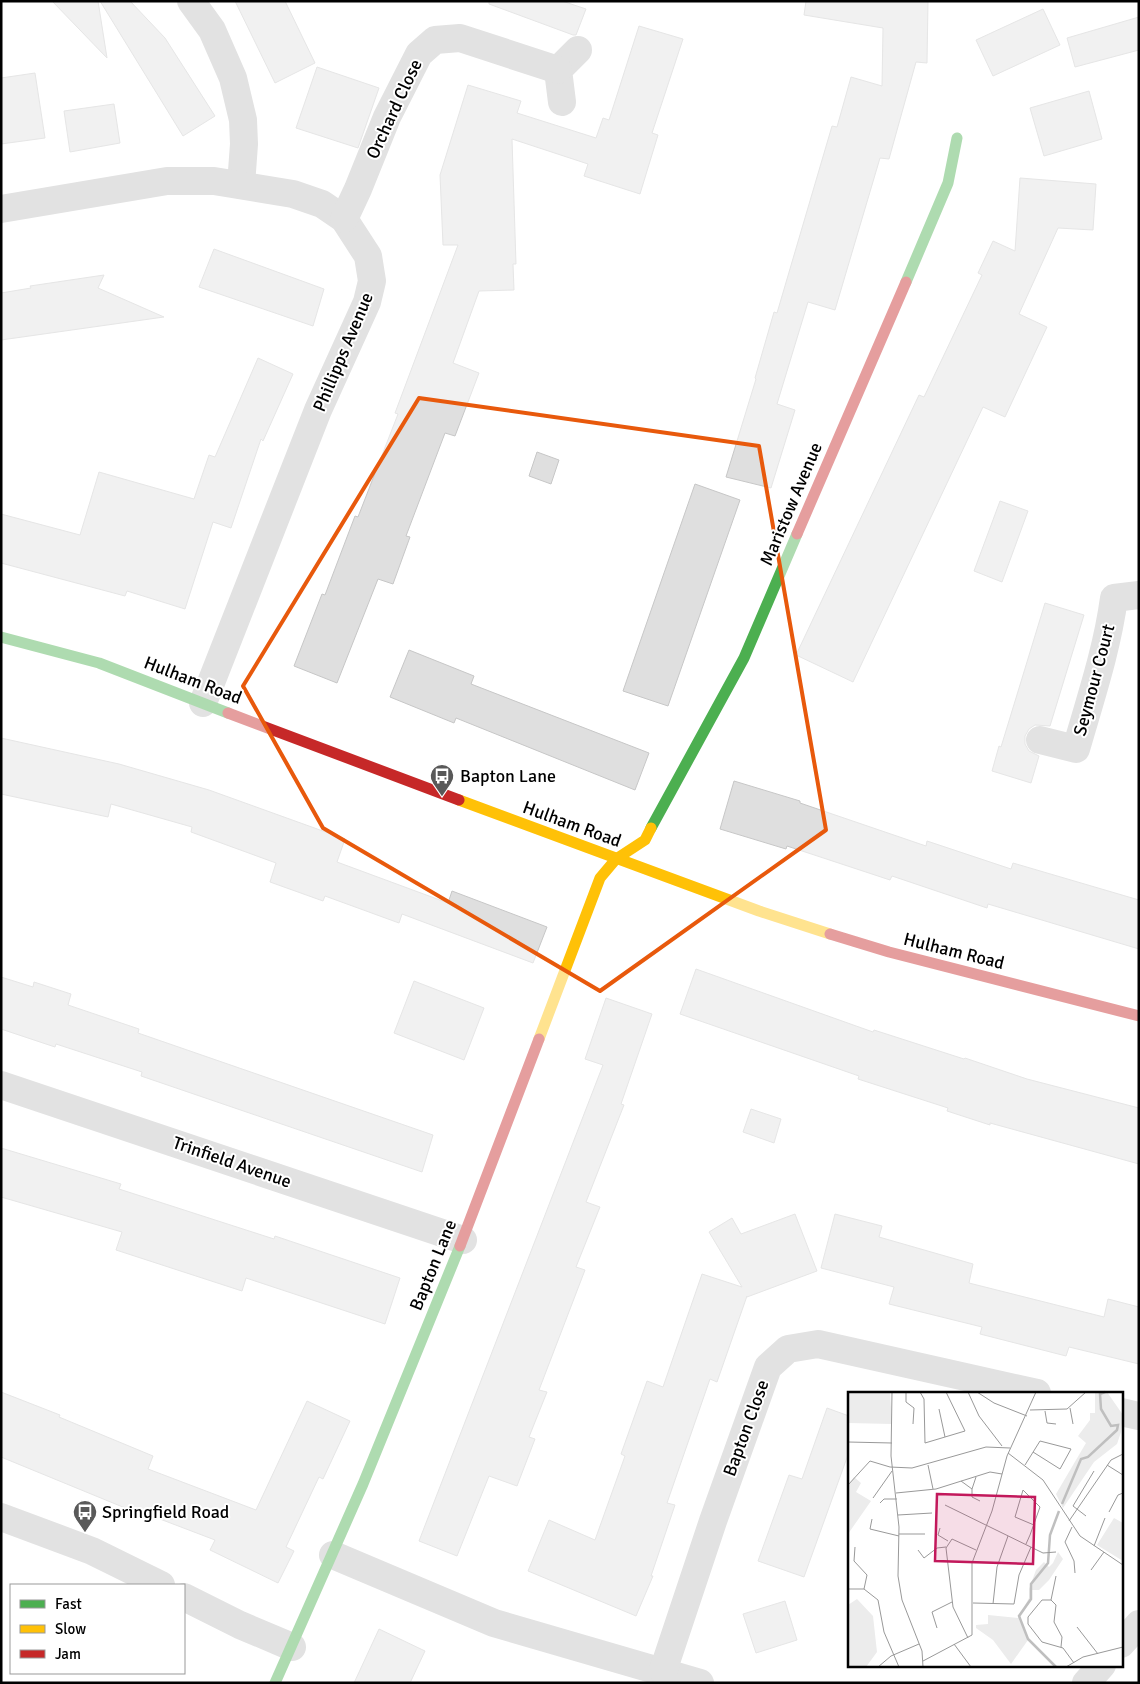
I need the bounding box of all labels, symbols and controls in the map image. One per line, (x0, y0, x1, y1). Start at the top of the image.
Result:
street label: Orchard Close (361, 56, 427, 162)
street label: Phillipps Avenue (308, 289, 378, 415)
street label: Maristow Avenue (755, 439, 827, 569)
street label: Seymour Court (1069, 622, 1119, 738)
street label: Hulham Road (141, 651, 245, 709)
bus stop icon: Bapton Lane (429, 763, 455, 797)
place label: Bapton Lane (460, 765, 556, 787)
street label: Hulham Road (520, 796, 624, 852)
street label: Hulham Road (901, 928, 1007, 974)
street label: Trinfield Avenue (170, 1131, 294, 1193)
street label: Bapton Lane (405, 1216, 461, 1314)
street label: Bapton Close (718, 1377, 774, 1479)
inset map (848, 1392, 1122, 1666)
bus stop icon: Springfield Road (72, 1499, 98, 1533)
place label: Springfield Road (102, 1501, 229, 1523)
legend (10, 1584, 185, 1674)
text: Fast (55, 1595, 82, 1613)
text: Slow (55, 1620, 86, 1638)
text: Jam (55, 1645, 81, 1663)

